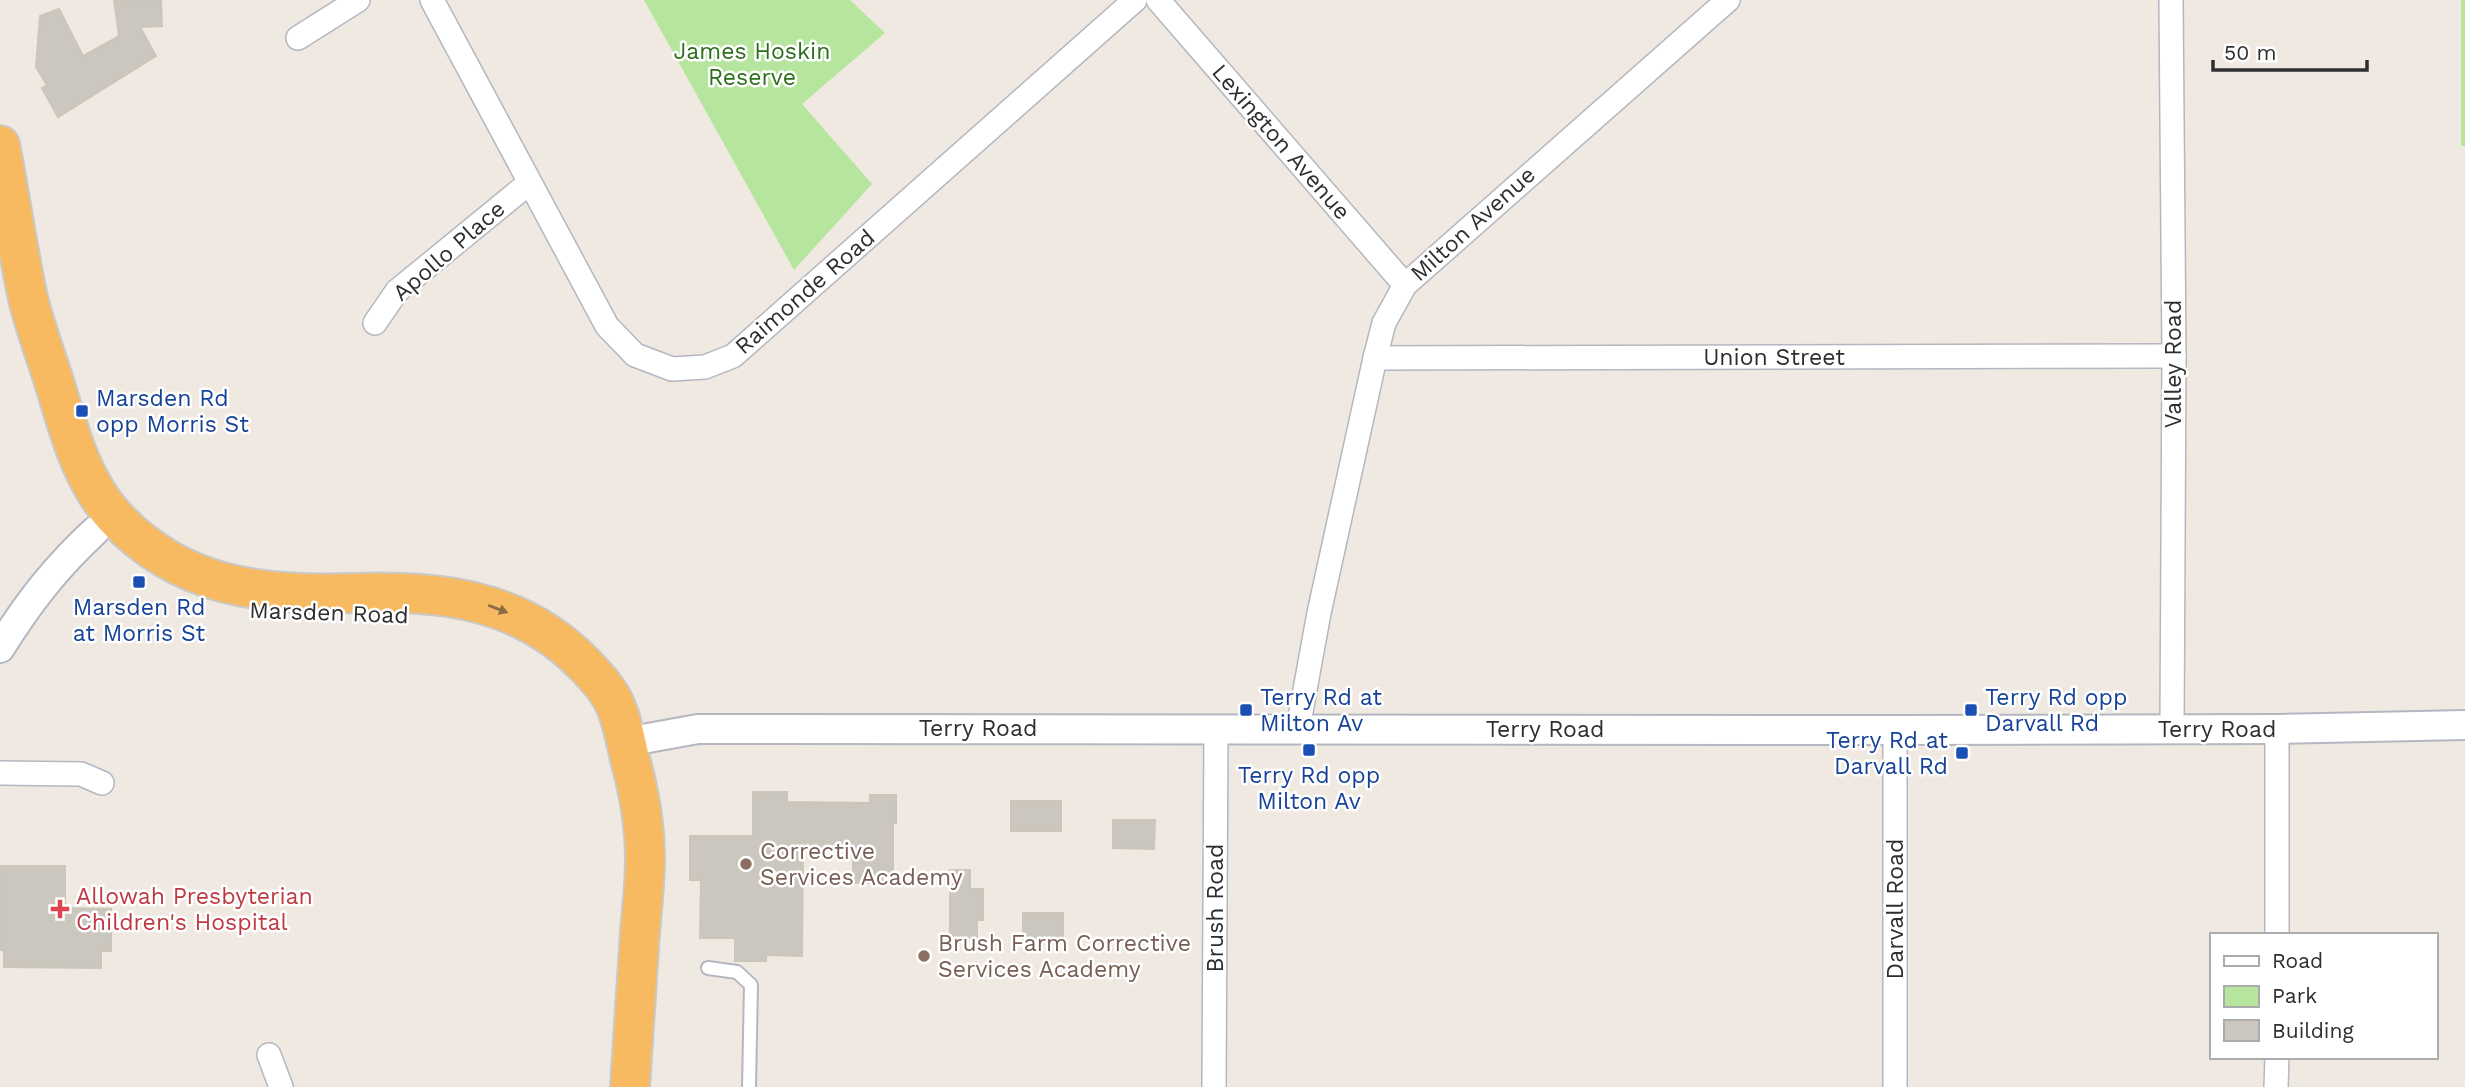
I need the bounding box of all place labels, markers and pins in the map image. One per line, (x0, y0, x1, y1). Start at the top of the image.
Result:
place label: Marsden Rd opp Morris St (96, 385, 249, 438)
marker: Marsden Rd opp Morris St (74, 403, 90, 419)
marker: Marsden Rd at Morris St (131, 574, 147, 590)
place label: Marsden Rd at Morris St (73, 594, 206, 647)
place label: Terry Rd at Milton Av (1260, 684, 1382, 737)
place label: Terry Rd opp Darvall Rd (1985, 684, 2127, 737)
marker: Terry Rd at Milton Av (1238, 702, 1254, 718)
marker: Terry Rd opp Darvall Rd (1963, 702, 1979, 718)
place label: Terry Rd at Darvall Rd (1826, 727, 1948, 780)
marker: Terry Rd opp Milton Av (1301, 742, 1317, 758)
marker: Terry Rd at Darvall Rd (1954, 745, 1970, 761)
place label: Terry Rd opp Milton Av (1238, 762, 1380, 815)
place label: Corrective Services Academy (760, 838, 963, 891)
marker: Corrective Services Academy (738, 856, 754, 872)
place label: Allowah Presbyterian Children's Hospital (76, 883, 313, 936)
marker: Allowah Presbyterian Children's Hospital (50, 899, 70, 919)
place label: Brush Farm Corrective Services Academy (938, 930, 1191, 983)
marker: Brush Farm Corrective Services Academy (916, 948, 932, 964)

